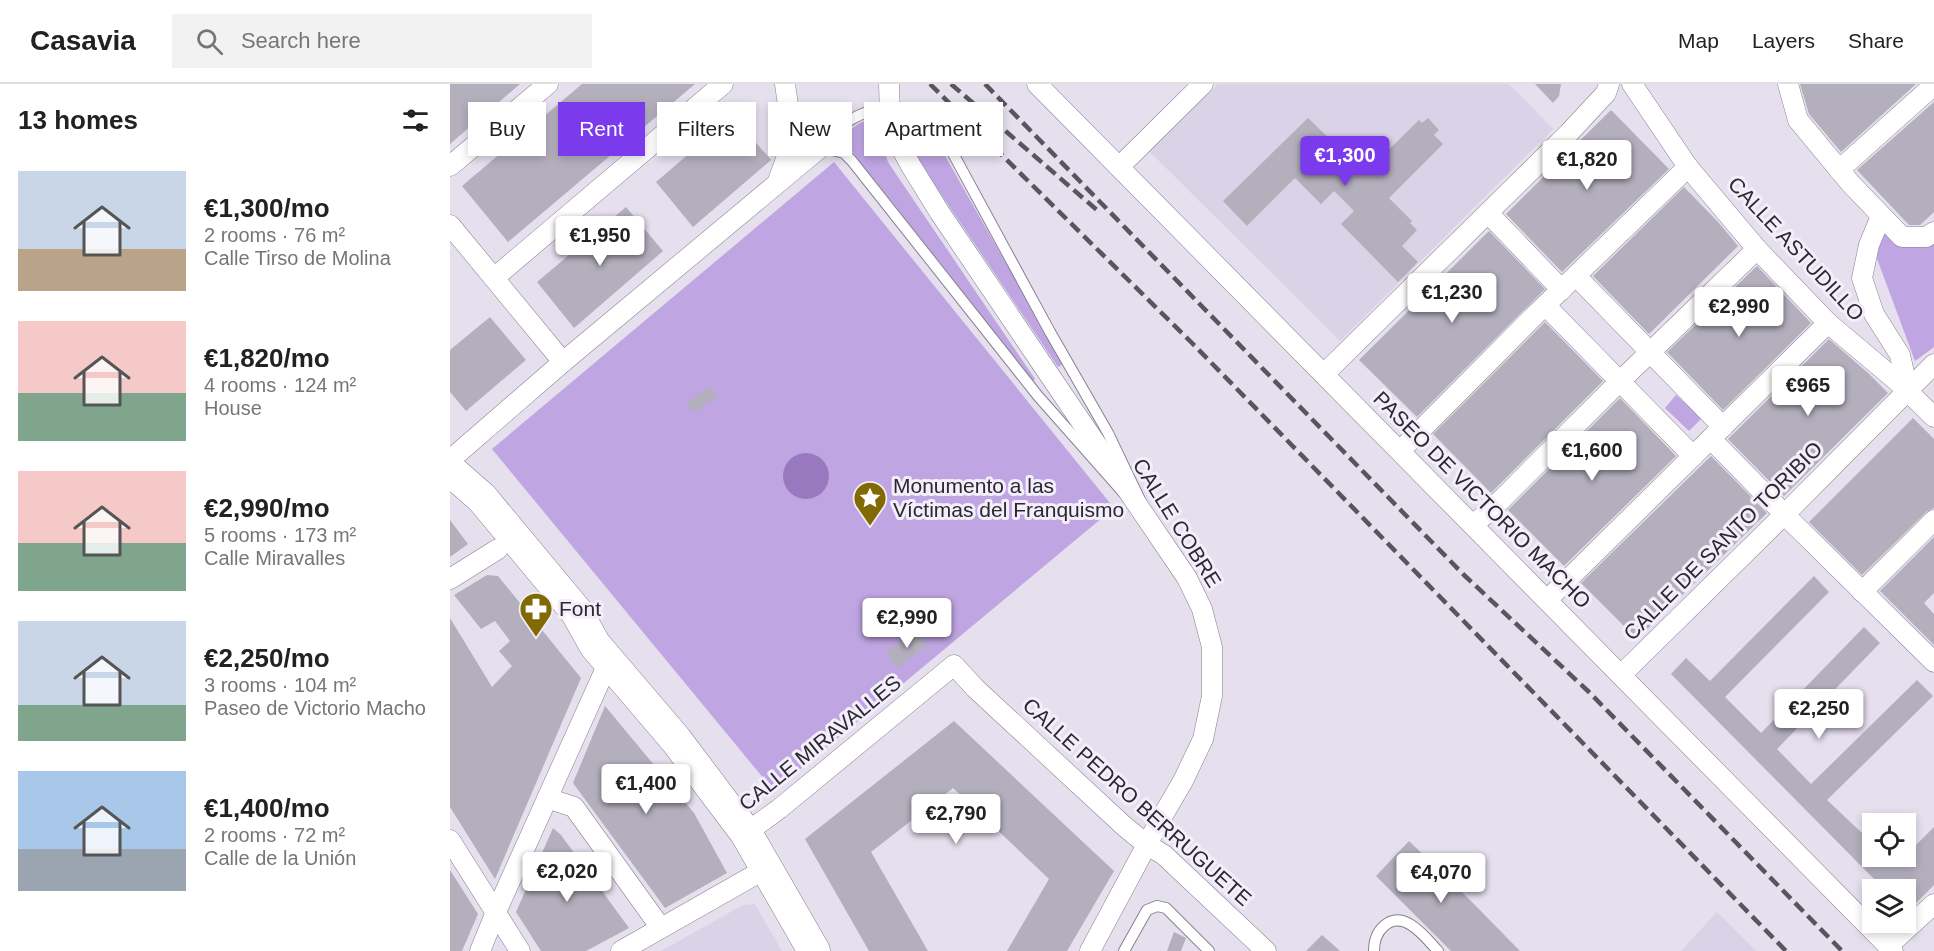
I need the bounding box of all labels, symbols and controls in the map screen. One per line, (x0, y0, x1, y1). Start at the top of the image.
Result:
search box (172, 14, 592, 68)
text: Casavia (30, 25, 136, 56)
icon: search (193, 25, 226, 58)
text: Search here (241, 28, 361, 53)
text: Map (1678, 29, 1719, 52)
text: Layers (1752, 29, 1815, 52)
text: Share (1848, 29, 1904, 52)
chip: Buy (468, 102, 546, 156)
chip: Rent (558, 102, 645, 156)
chip: Filters (657, 102, 756, 156)
chip: New (768, 102, 852, 156)
chip: Apartment (864, 102, 1003, 156)
icon: filters (399, 104, 432, 137)
text: 13 homes (18, 105, 138, 135)
pin: €1,300 (1296, 136, 1394, 187)
pin: €1,820 (1538, 140, 1636, 191)
text: €1,300 (1314, 144, 1376, 166)
text: €1,820 (1556, 148, 1618, 170)
street label: CALLE ASTUDILLO (1724, 172, 1869, 325)
text: €1,300/mo (204, 193, 330, 223)
icon: home (66, 195, 138, 267)
pin: €1,950 (551, 216, 649, 267)
text: 2 rooms · 76 m² (204, 224, 345, 246)
text: €1,950 (569, 224, 631, 246)
text: Calle Tirso de Molina (204, 247, 391, 269)
pin: €1,230 (1403, 273, 1501, 324)
text: €1,230 (1421, 281, 1483, 303)
pin: €2,990 (1690, 287, 1788, 338)
text: €2,990 (1708, 295, 1770, 317)
text: €1,820/mo (204, 343, 330, 373)
icon: home (66, 345, 138, 417)
pin: €965 (1772, 366, 1844, 417)
text: 4 rooms · 124 m² (204, 374, 356, 396)
text: €965 (1786, 374, 1830, 396)
street label: PASEO DE VICTORIO MACHO (1369, 387, 1595, 613)
text: House (204, 397, 262, 419)
pin: €1,600 (1543, 431, 1641, 482)
street label: CALLE DE SANTO TORIBIO (1619, 437, 1827, 645)
text: €1,600 (1561, 439, 1623, 461)
street label: CALLE COBRE (1129, 454, 1226, 591)
place label: Monumento a las Víctimas del Franquismo (893, 474, 1124, 521)
place icon: Monumento a las Víctimas del Franquismo (852, 480, 888, 527)
text: €2,990/mo (204, 493, 330, 523)
icon: home (66, 495, 138, 567)
text: 5 rooms · 173 m² (204, 524, 356, 546)
text: Calle Miravalles (204, 547, 345, 569)
pharmacy icon: Font (518, 591, 554, 638)
place label: Font (559, 597, 601, 620)
pin: €2,990 (858, 598, 956, 649)
text: €2,990 (876, 606, 938, 628)
text: €2,250/mo (204, 643, 330, 673)
icon: home (66, 645, 138, 717)
street label: CALLE MIRAVALLES (734, 670, 905, 815)
text: 3 rooms · 104 m² (204, 674, 356, 696)
pin: €2,250 (1770, 689, 1868, 740)
street label: CALLE PEDRO BERRUGUETE (1019, 693, 1256, 910)
text: Paseo de Victorio Macho (204, 697, 426, 719)
text: €2,250 (1788, 697, 1850, 719)
pin: €1,400 (597, 764, 695, 815)
text: €1,400 (615, 772, 677, 794)
text: €1,400/mo (204, 793, 330, 823)
pin: €2,790 (907, 794, 1005, 845)
icon: home (66, 795, 138, 867)
text: €2,790 (925, 802, 987, 824)
map controls (1862, 813, 1916, 933)
button: locate (1862, 813, 1916, 867)
text: 2 rooms · 72 m² (204, 824, 345, 846)
text: Calle de la Unión (204, 847, 356, 869)
pin: €2,020 (518, 852, 616, 903)
pin: €4,070 (1392, 853, 1490, 904)
text: €2,020 (536, 860, 598, 882)
text: €4,070 (1410, 861, 1472, 883)
button: layers (1862, 879, 1916, 933)

